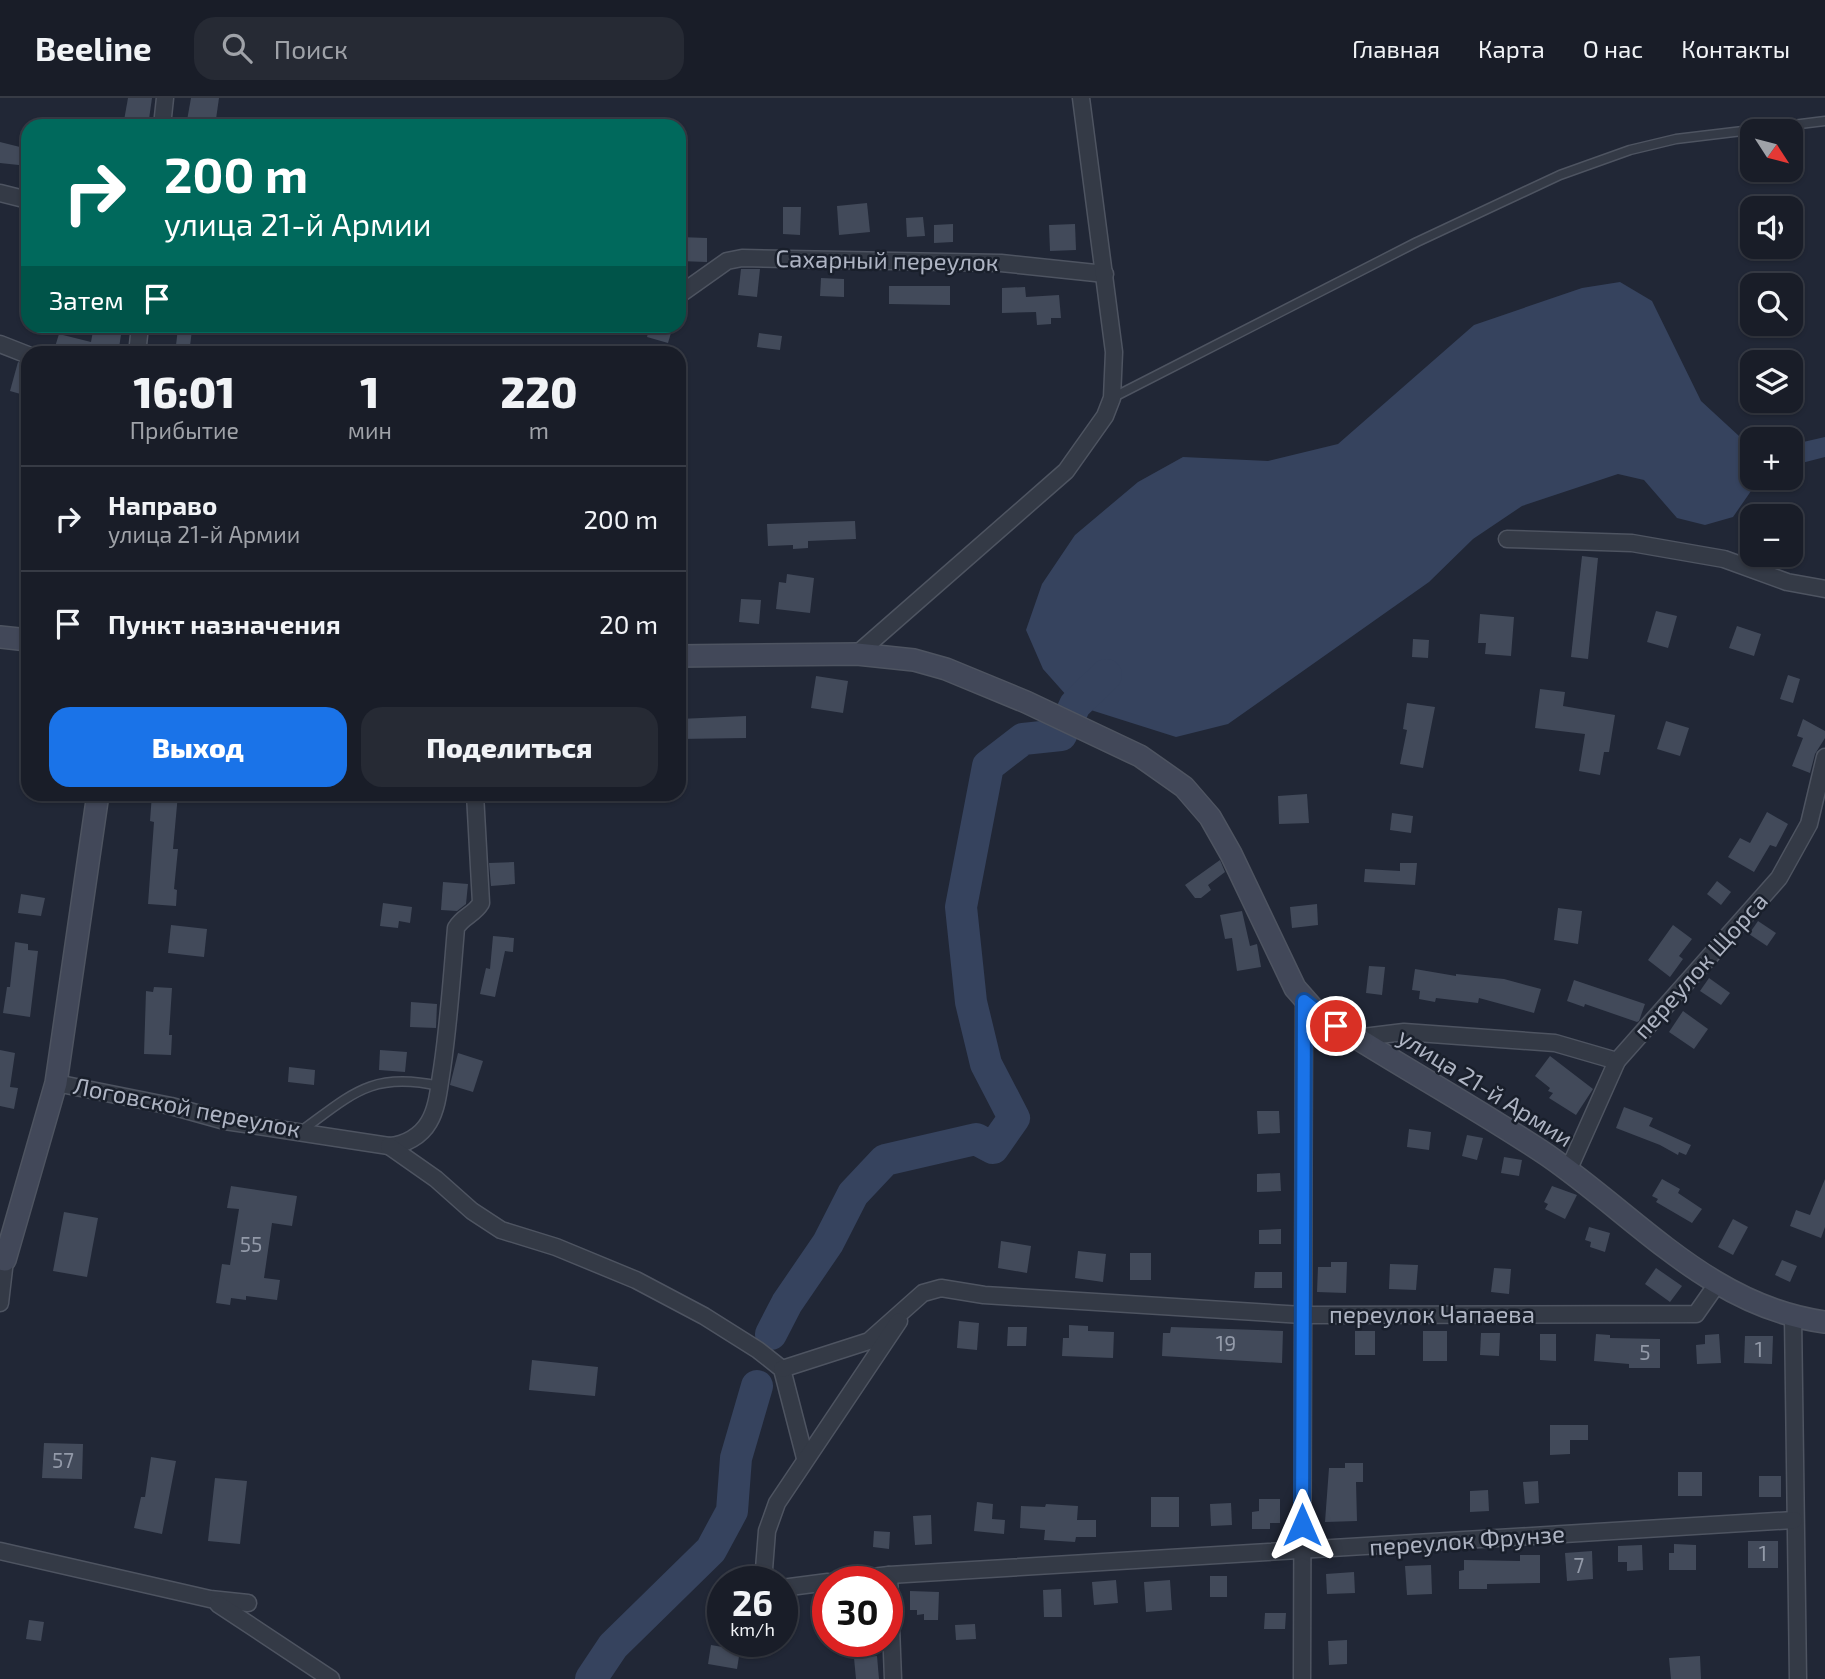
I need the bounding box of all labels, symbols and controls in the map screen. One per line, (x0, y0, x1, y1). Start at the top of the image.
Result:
search box (194, 17, 684, 80)
text: Beeline (35, 28, 152, 68)
icon: search (218, 29, 256, 67)
text: Поиск (274, 33, 348, 64)
text: Главная (1352, 34, 1440, 63)
text: Карта (1478, 34, 1545, 63)
text: О нас (1583, 34, 1643, 63)
text: Контакты (1681, 34, 1790, 63)
north arrow (1740, 119, 1802, 182)
map controls (1740, 119, 1803, 567)
text: 200 m (164, 144, 308, 203)
icon: right (49, 147, 140, 238)
button: sound (1740, 196, 1803, 259)
text: улица 21-й Армии (164, 204, 432, 242)
street label: Сахарный переулок (775, 243, 999, 277)
button: search (1740, 273, 1803, 336)
icon: arrive (138, 280, 176, 318)
text: Затем (49, 284, 124, 315)
button: layers (1740, 350, 1803, 413)
text: 16:01 (134, 366, 235, 416)
text: 1 (360, 366, 379, 416)
text: 220 (500, 366, 577, 416)
text: Прибытие (130, 416, 239, 444)
text: мин (348, 416, 392, 444)
text: m (529, 416, 549, 444)
button: + (1740, 427, 1803, 490)
text: Направо (108, 489, 217, 520)
icon: right (49, 500, 87, 538)
text: 200 m (583, 503, 658, 534)
button: − (1740, 504, 1803, 567)
text: улица 21-й Армии (108, 520, 300, 548)
icon: arrive (49, 605, 87, 643)
text: Пункт назначения (108, 608, 341, 639)
text: 20 m (599, 608, 658, 639)
button: Выход (49, 707, 347, 787)
button: Поделиться (361, 707, 658, 787)
street label: переулок Щорса (1627, 886, 1774, 1045)
pin (1306, 996, 1366, 1056)
icon: arrive (1317, 1007, 1355, 1045)
street label: улица 21-й Армии (1392, 1021, 1579, 1153)
street label: Логовской переулок (71, 1070, 303, 1144)
house number: 55 (240, 1231, 262, 1256)
street label: переулок Чапаева (1329, 1299, 1535, 1329)
house number: 19 (1216, 1330, 1236, 1355)
house number: 1 (1755, 1336, 1763, 1361)
house number: 5 (1639, 1339, 1651, 1364)
house number: 57 (52, 1447, 74, 1472)
position arrow (1265, 1488, 1339, 1562)
street label: переулок Фрунзе (1368, 1518, 1566, 1562)
house number: 1 (1759, 1540, 1767, 1565)
house number: 7 (1574, 1552, 1585, 1577)
speed limit sign: 30 (812, 1566, 903, 1657)
text: 26 (732, 1581, 773, 1623)
text: km/h (730, 1618, 775, 1640)

